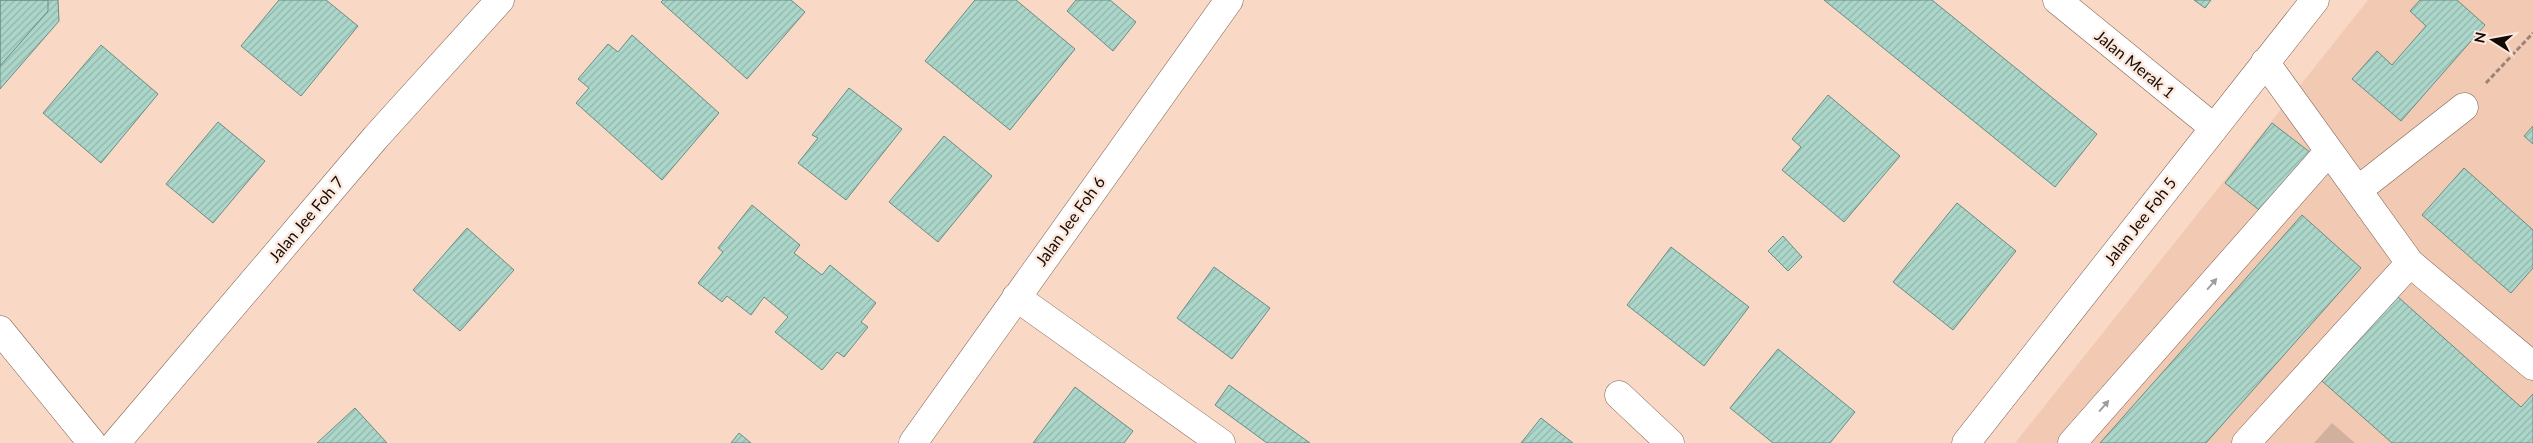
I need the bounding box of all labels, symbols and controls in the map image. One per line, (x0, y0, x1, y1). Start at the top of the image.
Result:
north arrow (2468, 15, 2518, 65)
street label: Jalan Merak 1 (2092, 26, 2179, 102)
text: N (2470, 31, 2489, 44)
street label: Jalan Jee Foh 7 (264, 172, 347, 265)
street label: Jalan Jee Foh 6 (1031, 172, 1108, 269)
street label: Jalan Jee Foh 5 (2100, 173, 2180, 268)
one-way arrow (2206, 278, 2217, 291)
one-way arrow (2099, 400, 2110, 413)

